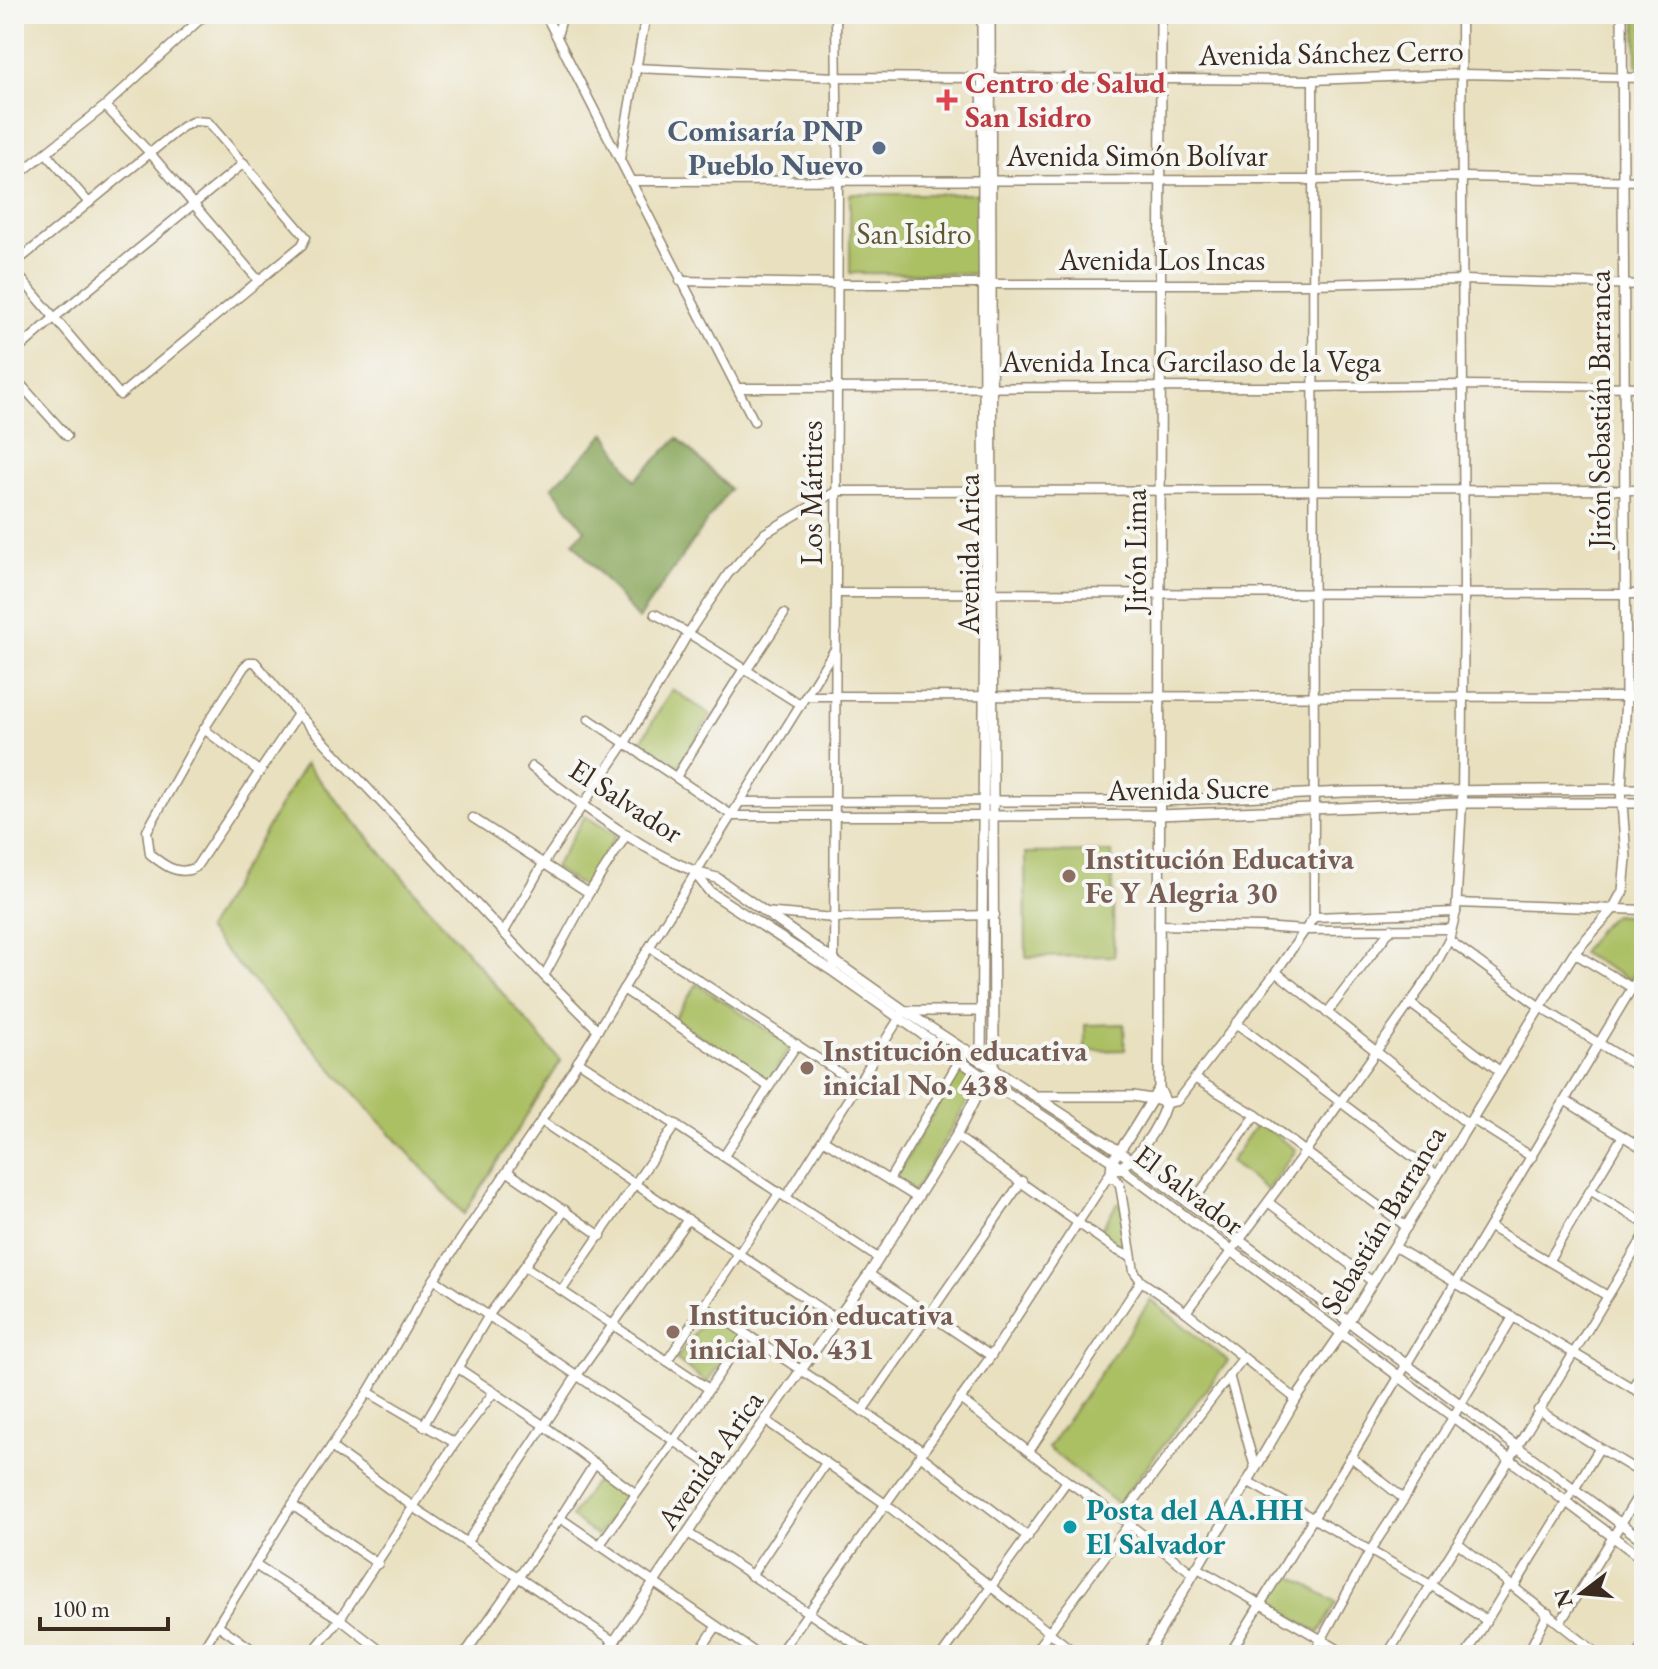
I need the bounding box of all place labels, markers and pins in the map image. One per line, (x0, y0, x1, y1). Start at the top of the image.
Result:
place label: Centro de Salud San Isidro (965, 63, 1166, 136)
marker: Centro de Salud San Isidro (936, 89, 958, 111)
place label: Comisaría PNP Pueblo Nuevo (667, 111, 863, 184)
marker: Comisaría PNP Pueblo Nuevo (870, 139, 888, 157)
place label: Institución Educativa Fe Y Alegria 30 (1085, 839, 1355, 912)
marker: Institución Educativa Fe Y Alegria 30 (1060, 867, 1078, 885)
place label: Institución educativa inicial No. 438 (823, 1031, 1088, 1104)
marker: Institución educativa inicial No. 438 (798, 1059, 816, 1077)
place label: Institución educativa inicial No. 431 (689, 1295, 954, 1368)
marker: Institución educativa inicial No. 431 (664, 1323, 682, 1341)
place label: Posta del AA.HH El Salvador (1086, 1490, 1304, 1563)
marker: Posta del AA.HH El Salvador (1061, 1518, 1079, 1536)

